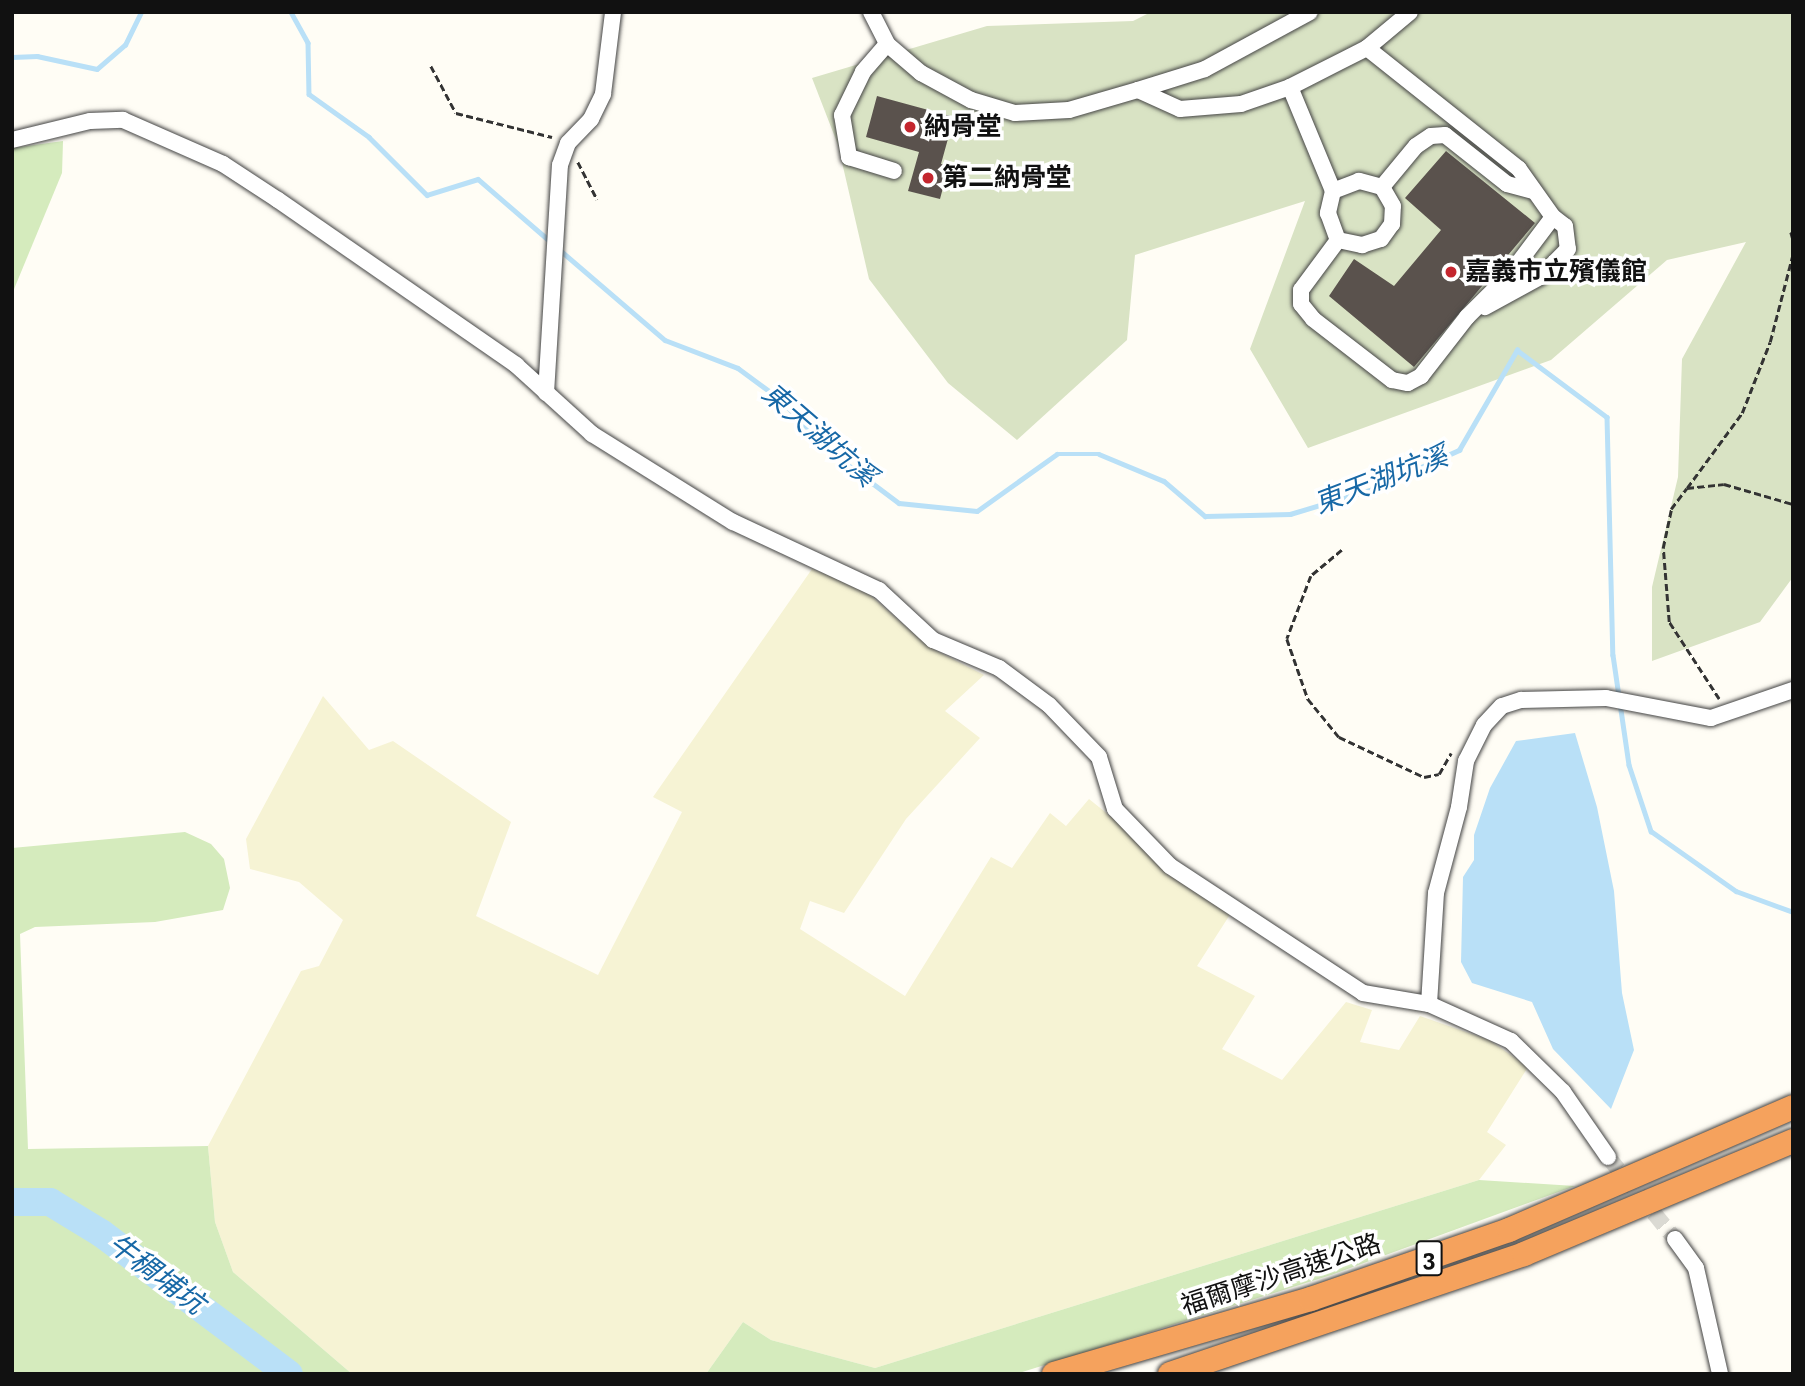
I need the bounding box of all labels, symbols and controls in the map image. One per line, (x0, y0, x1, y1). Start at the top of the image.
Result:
place label: 納骨堂 (924, 111, 1002, 143)
marker: 納骨堂 (902, 119, 918, 135)
place label: 第二納骨堂 (942, 162, 1072, 194)
marker: 第二納骨堂 (920, 170, 936, 186)
place label: 嘉義市立殯儀館 (1465, 256, 1647, 288)
marker: 嘉義市立殯儀館 (1443, 264, 1459, 280)
water label: 東天湖坑溪 (755, 376, 883, 494)
water label: 東天湖坑溪 (1310, 439, 1452, 521)
water label: 牛稠埔坑 (101, 1227, 211, 1321)
street label: 福爾摩沙高速公路 (1177, 1228, 1385, 1322)
road number: 3 (1415, 1238, 1443, 1278)

